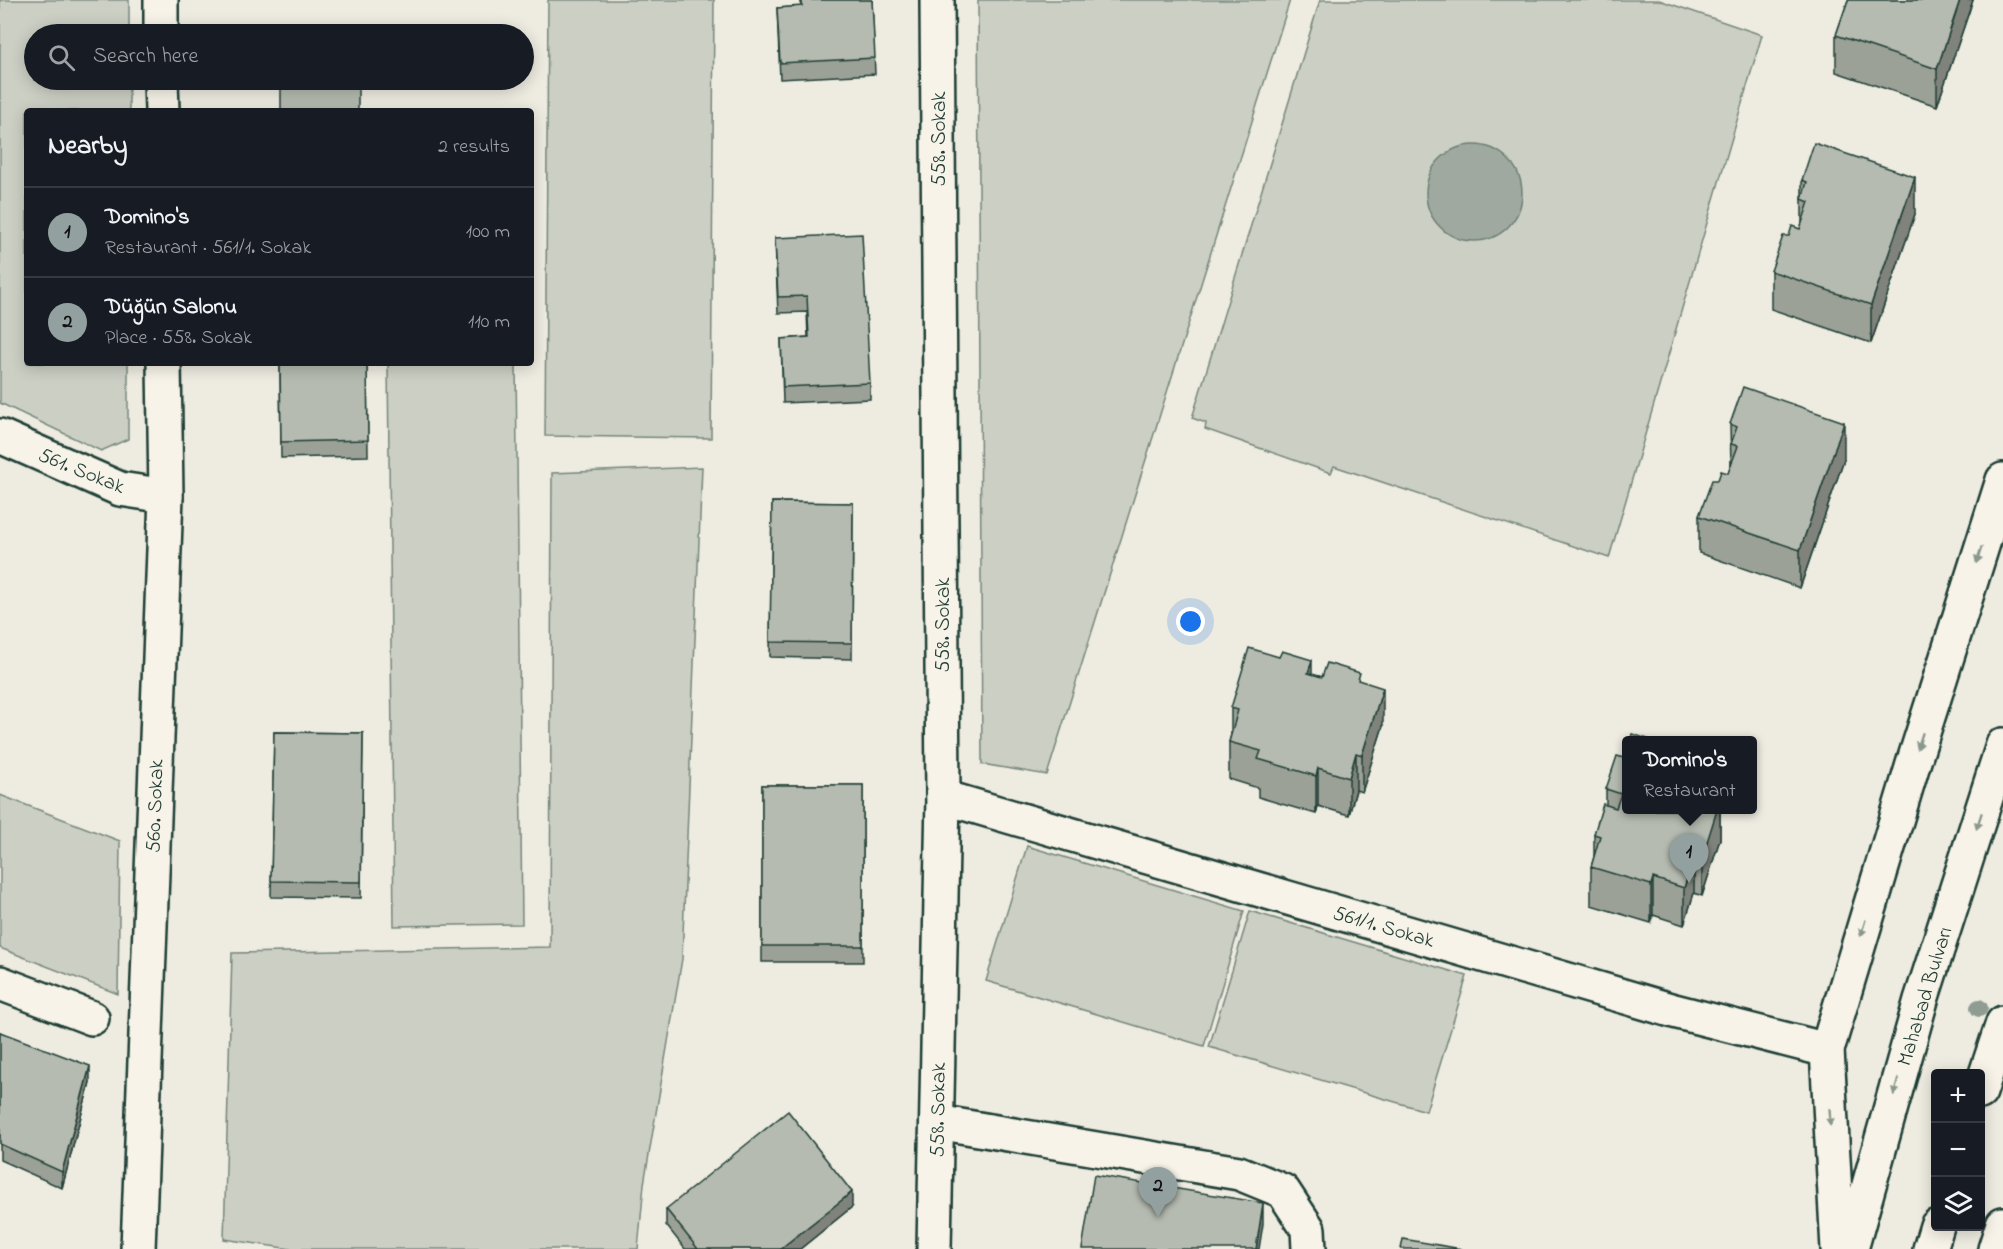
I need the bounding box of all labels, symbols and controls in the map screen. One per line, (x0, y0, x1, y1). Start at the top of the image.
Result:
search box (24, 24, 534, 90)
icon: search (45, 41, 78, 74)
text: Search here (93, 41, 198, 73)
street label: 558. Sokak (925, 91, 955, 186)
text: Nearby (48, 128, 127, 166)
text: 2 results (438, 133, 510, 162)
text: Domino's (105, 202, 189, 234)
text: 1 (64, 218, 71, 247)
text: 100 m (466, 218, 510, 247)
text: Restaurant · 561/1. Sokak (105, 234, 311, 263)
text: Düğün Salonu (105, 292, 237, 324)
text: 2 (63, 308, 72, 337)
text: 110 m (468, 308, 510, 337)
text: Place · 558. Sokak (105, 324, 252, 353)
street label: 561. Sokak (33, 441, 130, 503)
one-way arrow (1974, 546, 1983, 564)
street label: 558. Sokak (929, 577, 959, 672)
your location (1176, 607, 1205, 636)
one-way arrow (1915, 732, 1924, 750)
popup (1622, 736, 1757, 814)
text: Domino's (1643, 745, 1728, 777)
street label: 560. Sokak (139, 758, 173, 853)
text: Restaurant (1643, 777, 1736, 806)
one-way arrow (1973, 812, 1983, 830)
pin: 1 (1670, 834, 1708, 883)
street label: 561/1. Sokak (1329, 899, 1438, 957)
one-way arrow (1858, 919, 1867, 937)
street label: Mahabad Bulvarı (1890, 923, 1961, 1070)
street label: 558. Sokak (923, 1062, 955, 1158)
map controls (1931, 1069, 1985, 1231)
button: + (1931, 1069, 1985, 1123)
one-way arrow (1891, 1078, 1901, 1096)
one-way arrow (1826, 1108, 1835, 1127)
button: − (1931, 1123, 1985, 1177)
pin: 2 (1138, 1168, 1178, 1217)
button: layers (1931, 1177, 1985, 1231)

